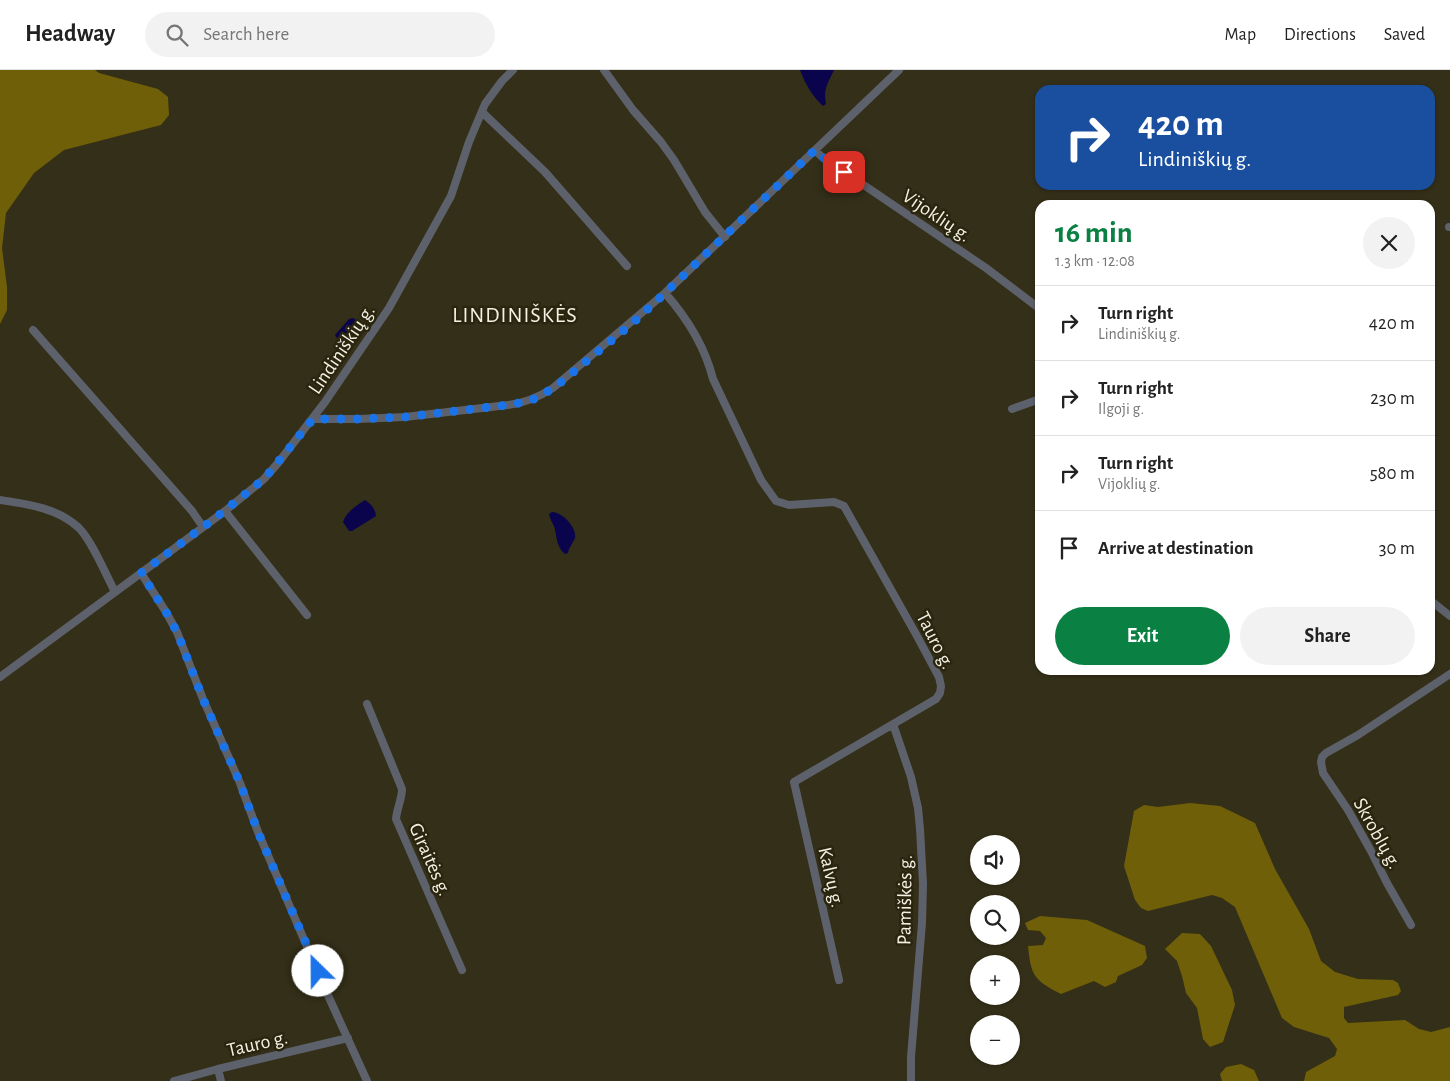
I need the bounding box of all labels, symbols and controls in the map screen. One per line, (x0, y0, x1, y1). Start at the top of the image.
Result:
search box (145, 12, 495, 57)
icon: search (163, 21, 191, 49)
text: Headway (25, 22, 115, 46)
text: Search here (203, 25, 289, 44)
text: Map (1225, 26, 1256, 44)
text: Directions (1284, 26, 1356, 44)
text: Saved (1384, 26, 1425, 44)
icon: right (1055, 105, 1120, 170)
text: 420 m (1138, 107, 1224, 142)
text: Lindiniškių g. (1138, 148, 1251, 170)
pin (823, 151, 865, 193)
icon: arrive (830, 158, 858, 186)
street label: Vijoklių g. (899, 186, 974, 246)
button: close (1363, 217, 1415, 269)
text: 16 min (1055, 218, 1133, 248)
text: 1.3 km · 12:08 (1055, 253, 1135, 269)
street label: Lindiniškių g. (305, 301, 379, 398)
district label: LINDINIŠKĖS (452, 303, 578, 326)
text: Turn right (1098, 304, 1173, 323)
icon: right (1055, 309, 1083, 337)
text: 420 m (1369, 314, 1415, 333)
text: Lindiniškių g. (1098, 326, 1180, 342)
text: Turn right (1098, 379, 1173, 398)
icon: right (1055, 384, 1083, 412)
text: 230 m (1370, 389, 1415, 408)
text: Ilgoji g. (1098, 401, 1144, 417)
text: Turn right (1098, 454, 1173, 473)
icon: right (1055, 459, 1083, 487)
text: 580 m (1370, 464, 1415, 483)
text: Vijoklių g. (1098, 476, 1160, 492)
icon: arrive (1055, 534, 1083, 562)
text: Arrive at destination (1098, 539, 1254, 558)
text: 30 m (1379, 539, 1415, 558)
button: Exit (1055, 607, 1230, 665)
button: Share (1240, 607, 1415, 665)
street label: Tauro g. (912, 608, 958, 672)
street label: Skroblų g. (1350, 795, 1405, 872)
street label: Giraitės g. (405, 820, 455, 899)
map controls (970, 835, 1020, 1065)
button: sound (970, 835, 1020, 885)
street label: Kalvų g. (814, 845, 848, 909)
street label: Pamiškės g. (894, 855, 916, 945)
button: search (970, 895, 1020, 945)
position arrow (291, 944, 343, 996)
button: + (970, 955, 1020, 1005)
button: − (970, 1015, 1020, 1065)
street label: Tauro g. (225, 1027, 289, 1061)

